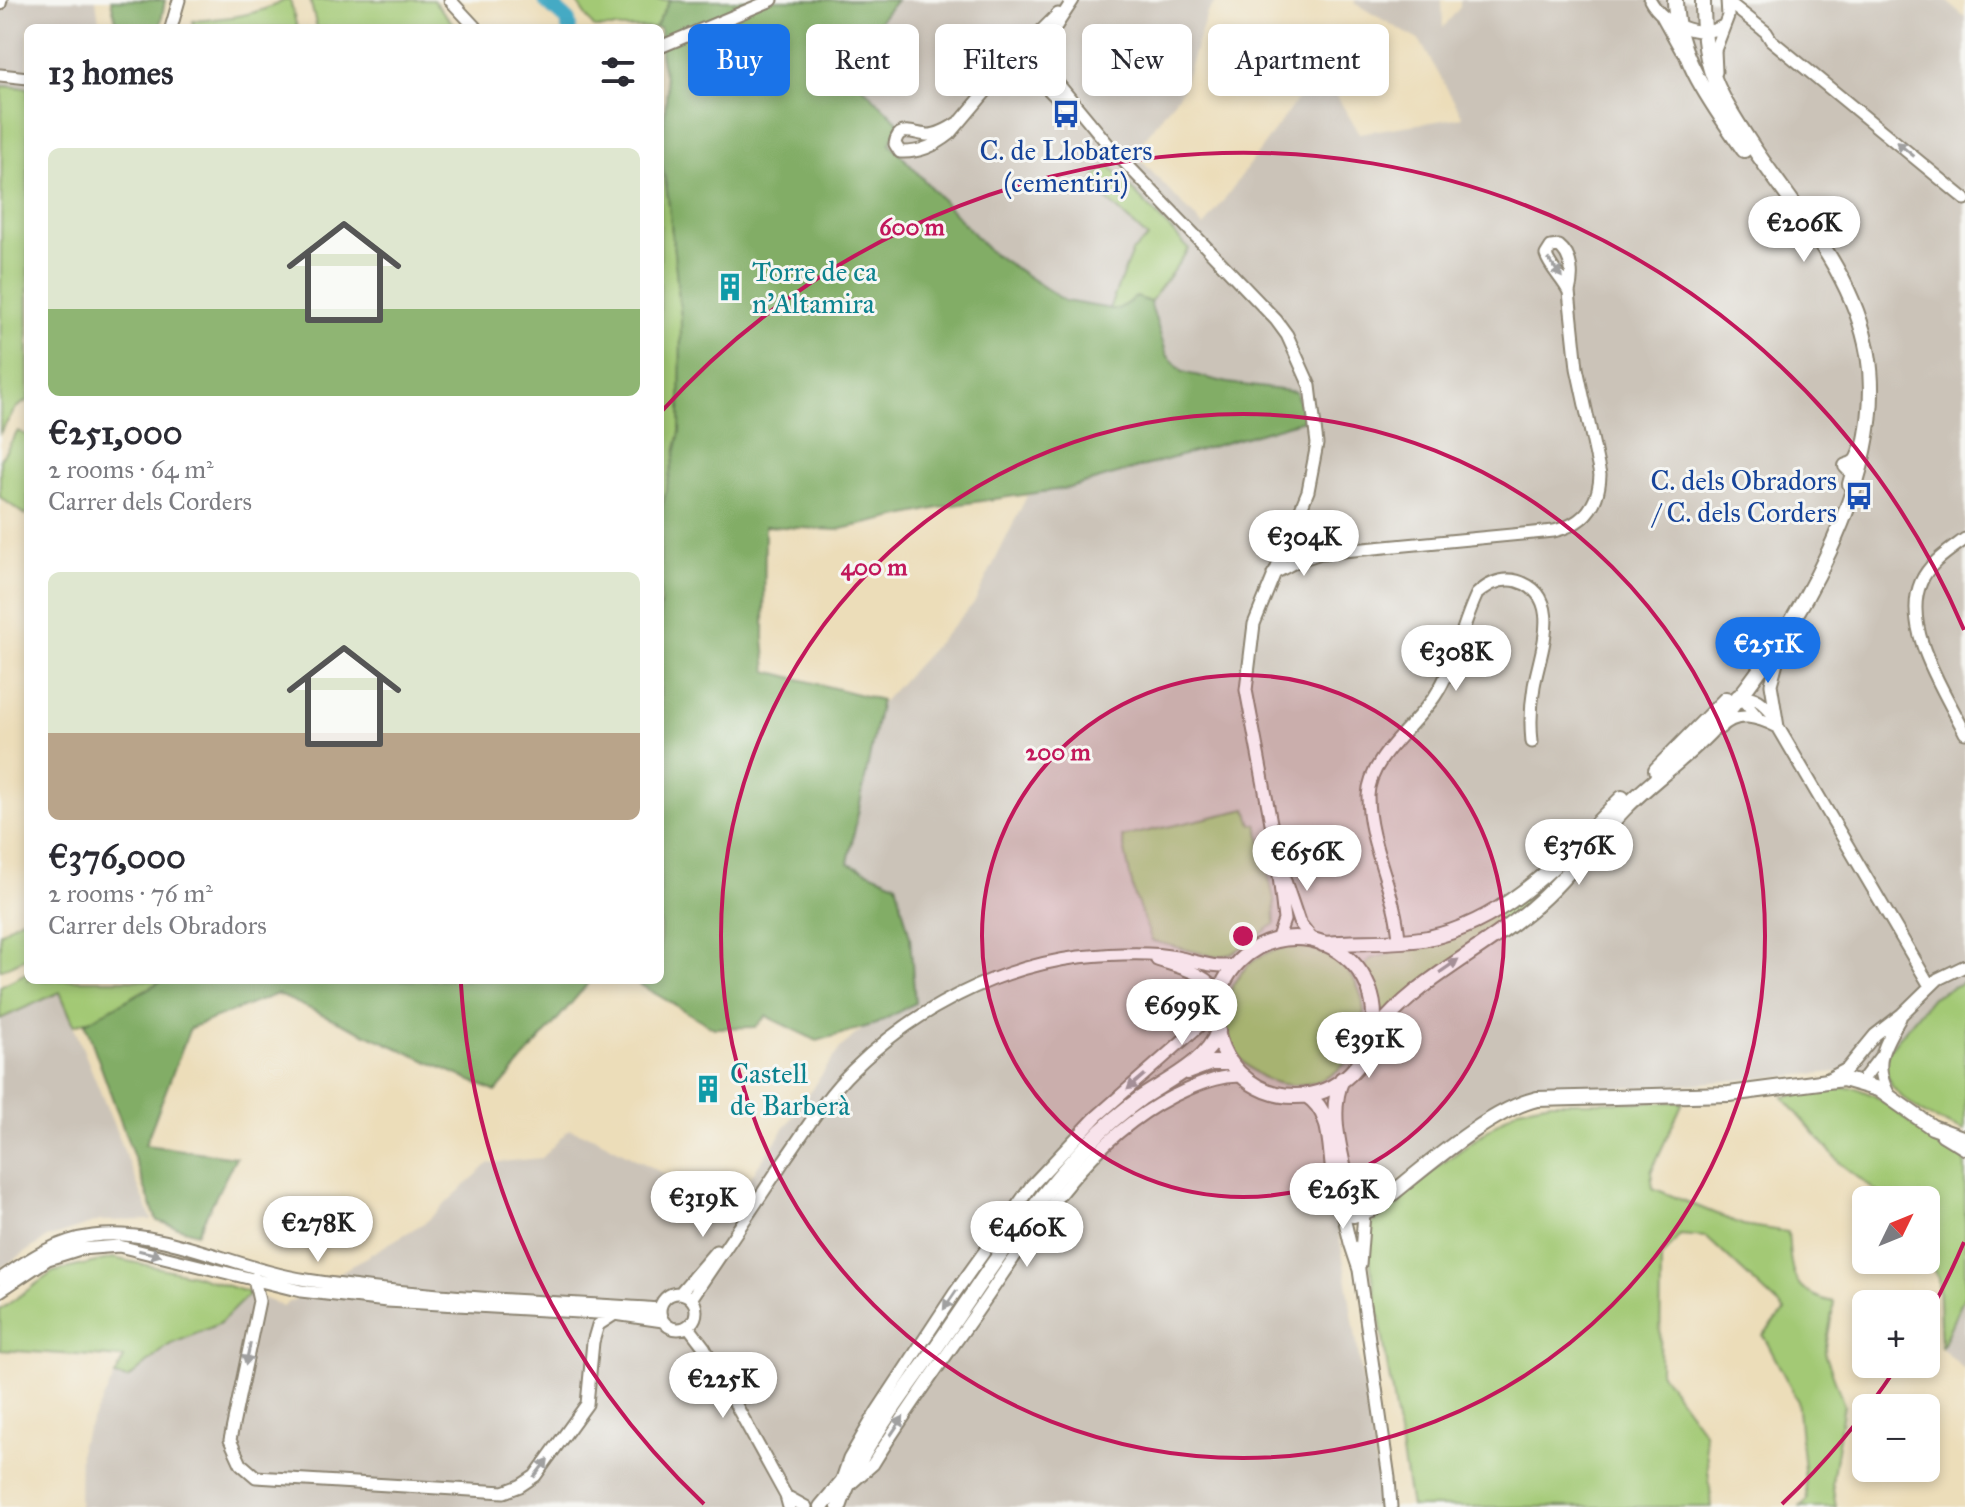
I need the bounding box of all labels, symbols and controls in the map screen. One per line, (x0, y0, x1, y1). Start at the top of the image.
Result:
chip: Buy (688, 24, 790, 96)
chip: Rent (806, 24, 919, 96)
chip: Filters (935, 24, 1066, 96)
chip: New (1082, 24, 1192, 96)
chip: Apartment (1208, 24, 1389, 96)
icon: filters (596, 50, 640, 94)
text: 13 homes (48, 52, 173, 93)
bus stop icon: C. de Llobaters (cementiri) (1051, 99, 1081, 129)
place label: C. de Llobaters (cementiri) (979, 133, 1153, 200)
one-way arrow (1894, 141, 1915, 158)
pin: €206K (1748, 196, 1860, 264)
icon: home (272, 200, 416, 344)
text: €206K (1766, 206, 1842, 238)
text: 600 m (879, 212, 946, 242)
place label: Torre de ca n'Altamira (752, 254, 877, 321)
one-way arrow (1547, 258, 1562, 279)
building icon: Torre de ca n'Altamira (715, 272, 745, 302)
text: €251,000 (48, 412, 183, 453)
text: 2 rooms · 64 m² (48, 453, 214, 485)
place label: C. dels Obradors / C. dels Corders (1650, 463, 1837, 530)
bus stop icon: C. dels Obradors / C. dels Corders (1844, 481, 1874, 511)
text: Carrer dels Corders (48, 485, 252, 517)
pin: €304K (1248, 510, 1360, 578)
text: €304K (1267, 520, 1341, 552)
text: 400 m (841, 552, 908, 582)
pin: €251K (1712, 617, 1824, 685)
icon: home (272, 624, 416, 768)
pin: €308K (1400, 625, 1512, 693)
text: €251K (1733, 627, 1803, 659)
text: €308K (1419, 635, 1493, 667)
text: 200 m (1025, 737, 1091, 767)
pin: €376K (1523, 819, 1635, 887)
pin: €656K (1251, 825, 1363, 893)
text: €376K (1543, 829, 1615, 861)
text: €656K (1271, 835, 1343, 867)
text: €376,000 (48, 836, 186, 877)
text: 2 rooms · 76 m² (48, 877, 213, 909)
text: Carrer dels Obradors (48, 909, 267, 941)
centre of rings (1229, 922, 1257, 950)
one-way arrow (1439, 959, 1460, 974)
pin: €699K (1126, 979, 1238, 1047)
text: €699K (1144, 989, 1220, 1021)
pin: €391K (1313, 1012, 1425, 1080)
text: €391K (1335, 1022, 1403, 1054)
place label: Castell de Barberà (730, 1056, 850, 1123)
one-way arrow (1126, 1073, 1146, 1090)
building icon: Castell de Barberà (693, 1074, 723, 1104)
pin: €263K (1287, 1163, 1399, 1231)
pin: €319K (647, 1171, 759, 1239)
text: €263K (1308, 1173, 1378, 1205)
text: €319K (669, 1181, 737, 1213)
north arrow (1852, 1186, 1940, 1274)
map controls (1852, 1186, 1940, 1482)
pin: €278K (262, 1196, 374, 1264)
pin: €460K (971, 1201, 1083, 1269)
text: €278K (281, 1206, 355, 1238)
text: €460K (988, 1211, 1066, 1243)
one-way arrow (137, 1247, 162, 1260)
one-way arrow (942, 1290, 957, 1311)
button: + (1852, 1290, 1940, 1378)
one-way arrow (241, 1342, 254, 1367)
pin: €225K (667, 1352, 779, 1420)
text: €225K (687, 1362, 759, 1394)
button: − (1852, 1394, 1940, 1482)
one-way arrow (889, 1415, 904, 1437)
one-way arrow (532, 1457, 549, 1478)

